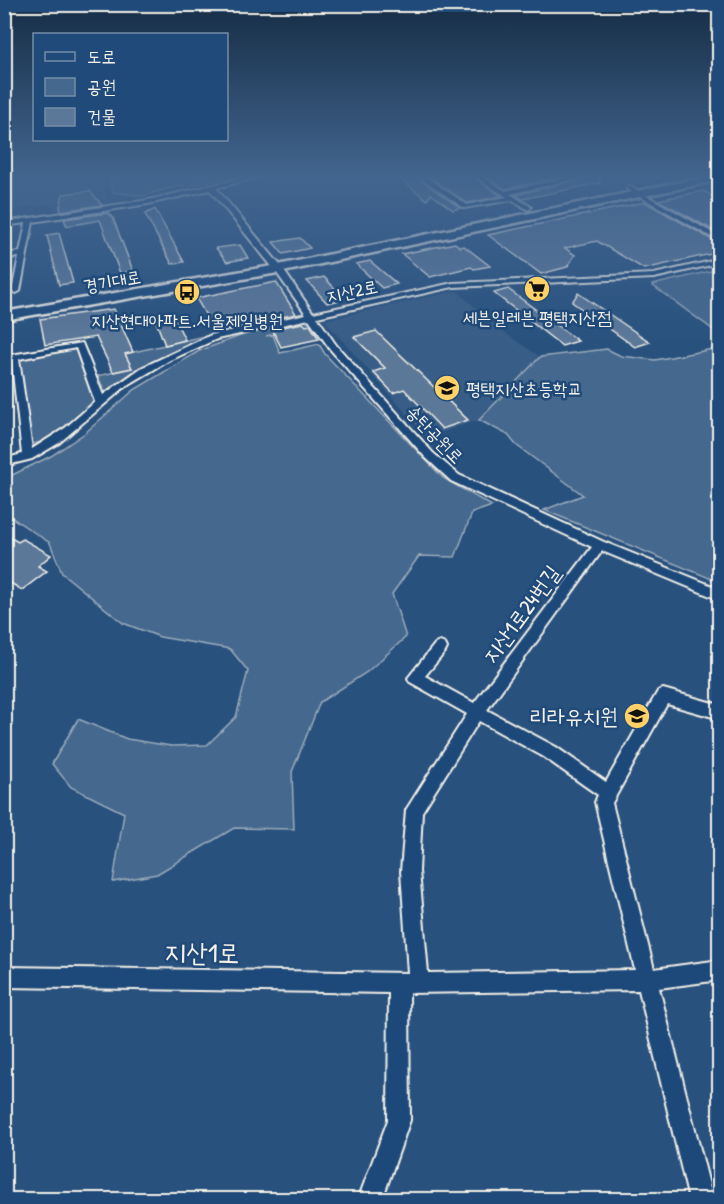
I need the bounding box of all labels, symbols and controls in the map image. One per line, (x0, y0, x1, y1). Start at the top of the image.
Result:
legend (33, 33, 228, 141)
text: 도로 (87, 44, 116, 69)
text: 공원 (87, 74, 116, 99)
text: 건물 (87, 104, 116, 129)
street label: 경기대로 (81, 264, 143, 298)
street label: 지산2로 (324, 273, 380, 309)
supermarket icon: 세븐일레븐 평택지산점 (522, 274, 552, 304)
bus stop icon: 지산현대아파트.서울제일병원 (172, 277, 202, 307)
place label: 세븐일레븐 평택지산점 (463, 305, 612, 330)
place label: 지산현대아파트.서울제일병원 (91, 308, 283, 333)
school or university icon: 평택지산초등학교 (432, 373, 462, 403)
place label: 평택지산초등학교 (466, 376, 582, 401)
street label: 송탄공원로 (401, 399, 469, 469)
street label: 지산1로24번길 (475, 558, 567, 669)
place label: 리라유치원 (529, 701, 618, 731)
school or university icon: 리라유치원 (622, 701, 652, 731)
street label: 지산1로 (164, 933, 240, 971)

